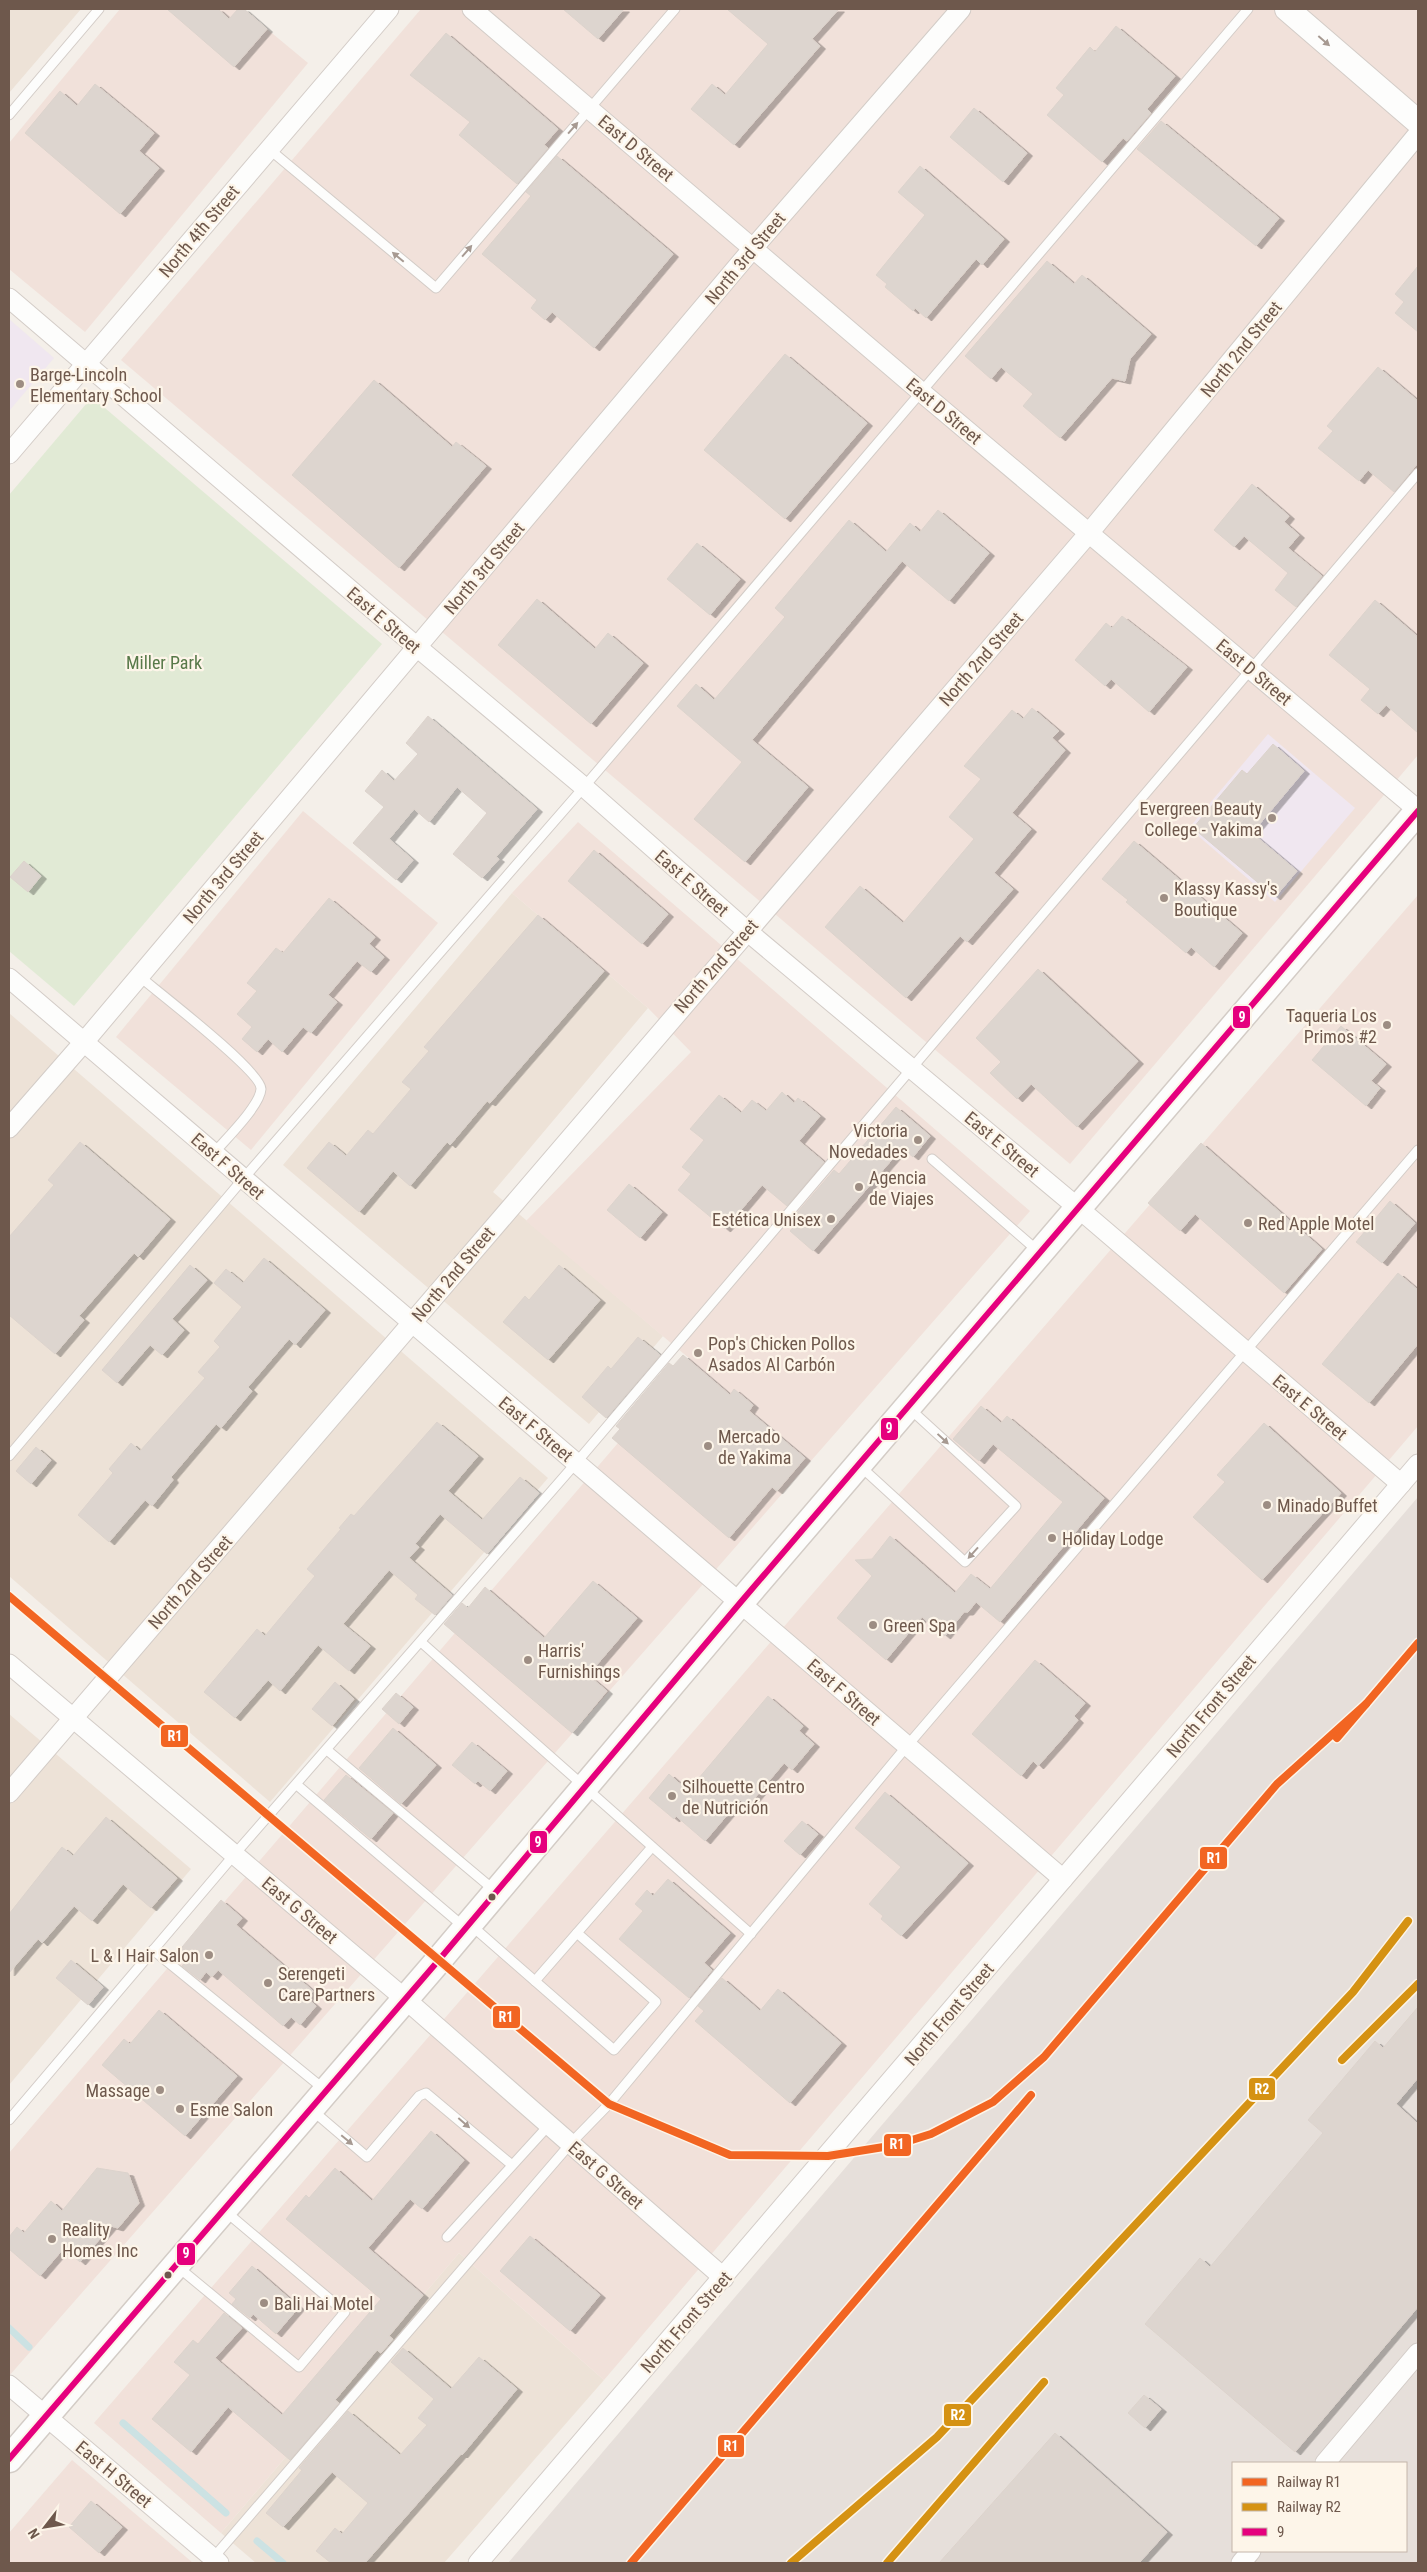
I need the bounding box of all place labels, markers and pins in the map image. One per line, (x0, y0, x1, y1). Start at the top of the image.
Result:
place label: Barge-Lincoln Elementary School (30, 364, 162, 406)
marker: Barge-Lincoln Elementary School (14, 378, 26, 390)
place label: Evergreen Beauty College - Yakima (1140, 798, 1263, 840)
marker: Evergreen Beauty College - Yakima (1266, 812, 1278, 824)
place label: Klassy Kassy's Boutique (1174, 878, 1278, 920)
marker: Klassy Kassy's Boutique (1158, 892, 1170, 904)
place label: Taqueria Los Primos #2 (1286, 1005, 1377, 1047)
marker: Taqueria Los Primos #2 (1381, 1019, 1393, 1031)
place label: Victoria Novedades (829, 1120, 908, 1162)
marker: Victoria Novedades (912, 1134, 924, 1146)
place label: Agencia de Viajes (869, 1167, 934, 1209)
marker: Agencia de Viajes (853, 1181, 865, 1193)
place label: Estética Unisex (712, 1209, 821, 1230)
marker: Estética Unisex (825, 1213, 837, 1225)
place label: Red Apple Motel (1258, 1213, 1374, 1234)
marker: Red Apple Motel (1242, 1217, 1254, 1229)
place label: Pop's Chicken Pollos Asados Al Carbón (708, 1333, 855, 1375)
marker: Pop's Chicken Pollos Asados Al Carbón (692, 1347, 704, 1359)
place label: Mercado de Yakima (718, 1426, 791, 1468)
marker: Mercado de Yakima (702, 1440, 714, 1452)
place label: Minado Buffet (1277, 1495, 1378, 1516)
marker: Minado Buffet (1261, 1499, 1273, 1511)
place label: Holiday Lodge (1062, 1528, 1163, 1549)
marker: Holiday Lodge (1046, 1532, 1058, 1544)
place label: Green Spa (883, 1615, 956, 1636)
marker: Green Spa (867, 1619, 879, 1631)
place label: Harris' Furnishings (538, 1640, 620, 1682)
marker: Harris' Furnishings (522, 1654, 534, 1666)
place label: Silhouette Centro de Nutrición (682, 1776, 805, 1818)
marker: Silhouette Centro de Nutrición (666, 1790, 678, 1802)
unlabelled marker (487, 1892, 497, 1902)
place label: L & I Hair Salon (90, 1945, 199, 1966)
marker: L & I Hair Salon (203, 1949, 215, 1961)
place label: Serengeti Care Partners (278, 1963, 375, 2005)
marker: Serengeti Care Partners (262, 1977, 274, 1989)
place label: Massage (85, 2080, 150, 2101)
marker: Massage (154, 2084, 166, 2096)
place label: Esme Salon (190, 2099, 273, 2120)
marker: Esme Salon (174, 2103, 186, 2115)
place label: Reality Homes Inc (62, 2219, 138, 2261)
marker: Reality Homes Inc (46, 2233, 58, 2245)
unlabelled marker (163, 2270, 173, 2280)
place label: Bali Hai Motel (274, 2293, 373, 2314)
marker: Bali Hai Motel (258, 2297, 270, 2309)

